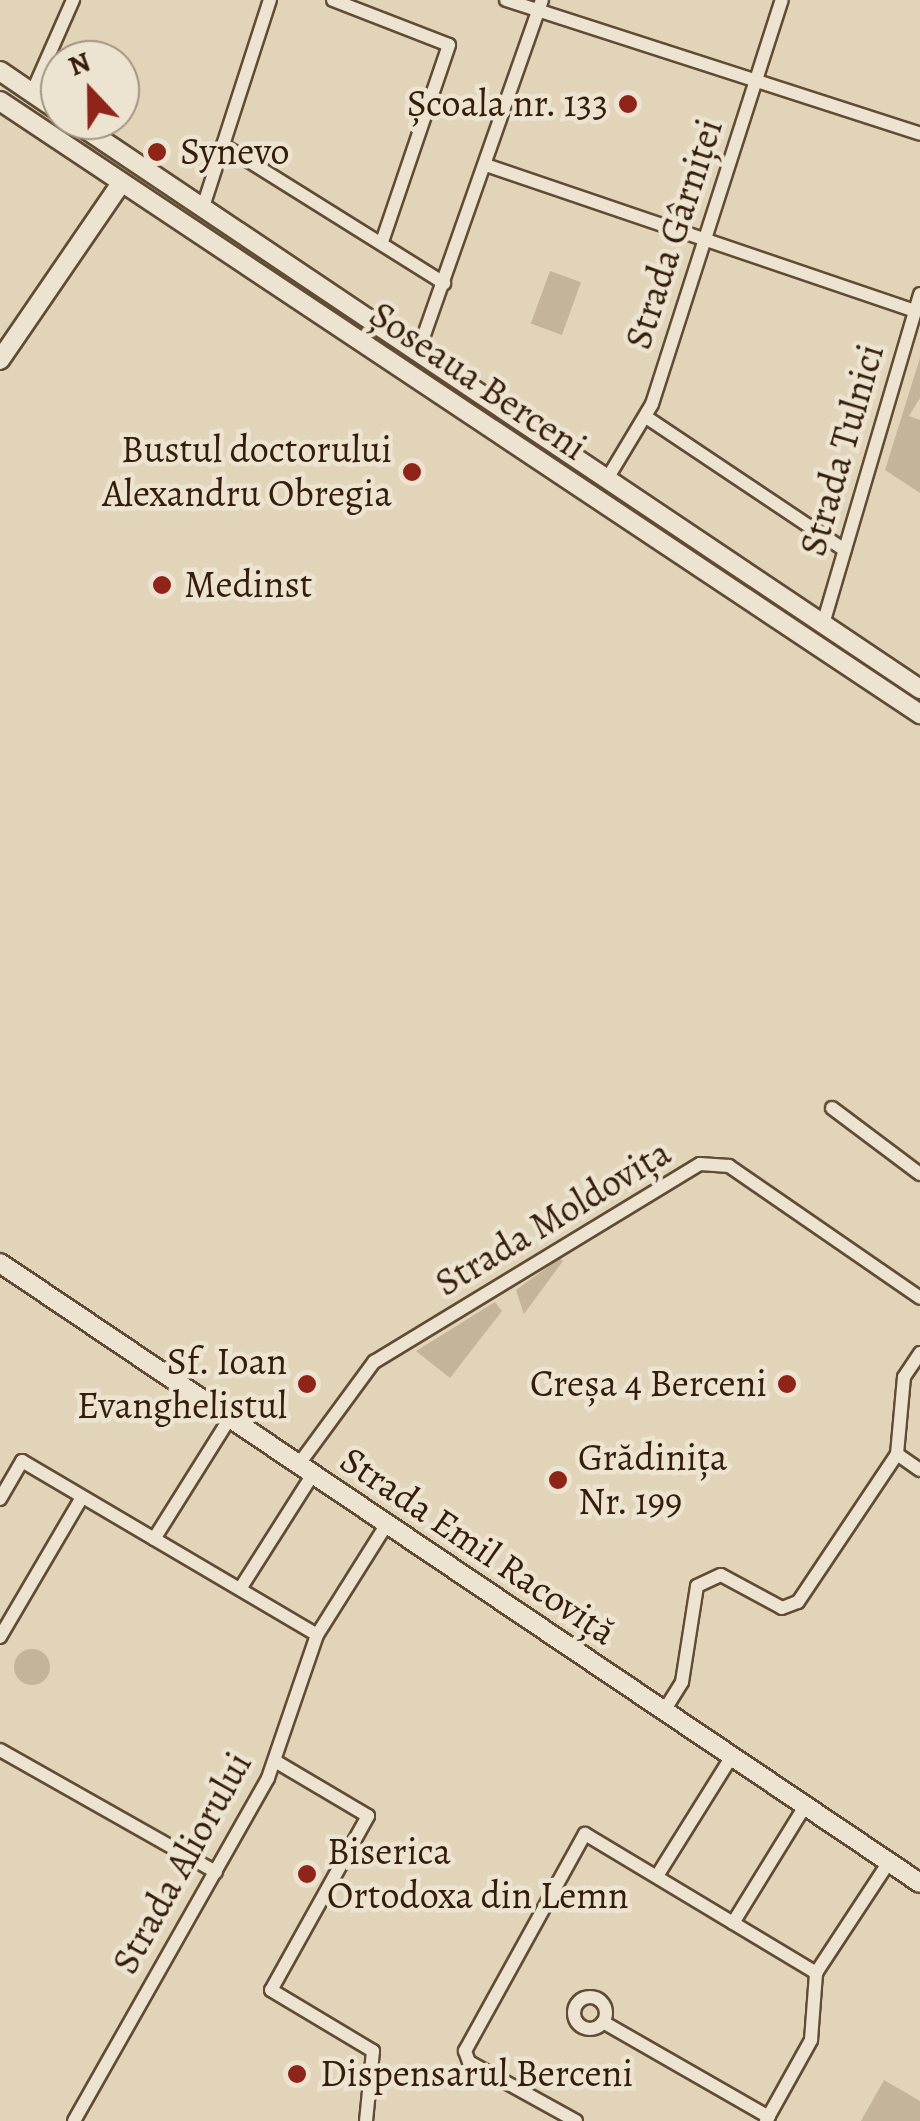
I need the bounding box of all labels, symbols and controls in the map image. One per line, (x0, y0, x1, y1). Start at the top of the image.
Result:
north arrow (40, 40, 140, 140)
text: N (63, 43, 96, 85)
place label: Școala nr. 133 (406, 81, 608, 127)
marker: Școala nr. 133 (617, 93, 639, 115)
street label: Strada Gârniței (615, 113, 733, 355)
place label: Synevo (180, 129, 289, 175)
marker: Synevo (144, 139, 170, 165)
street label: Șoseaua Berceni (361, 292, 595, 470)
street label: Strada Tulnici (790, 339, 894, 561)
place label: Bustul doctorului Alexandru Obregia (102, 427, 392, 516)
marker: Bustul doctorului Alexandru Obregia (401, 461, 423, 483)
place label: Medinst (184, 562, 312, 608)
marker: Medinst (149, 572, 175, 598)
street label: Strada Moldovița (427, 1130, 679, 1306)
place label: Sf. Ioan Evanghelistul (77, 1339, 287, 1428)
place label: Creșa 4 Berceni (530, 1361, 767, 1407)
marker: Sf. Ioan Evanghelistul (296, 1373, 318, 1395)
marker: Creșa 4 Berceni (776, 1373, 798, 1395)
place label: Grădinița Nr. 199 (578, 1435, 727, 1525)
street label: Strada Emil Racoviță (332, 1437, 624, 1655)
marker: Grădinița Nr. 199 (547, 1469, 569, 1491)
street label: Strada Aliorului (102, 1744, 262, 1982)
place label: Biserica Ortodoxa din Lemn (327, 1829, 629, 1918)
marker: Biserica Ortodoxa din Lemn (296, 1863, 318, 1885)
place label: Dispensarul Berceni (320, 2051, 633, 2097)
marker: Dispensarul Berceni (284, 2061, 310, 2087)

